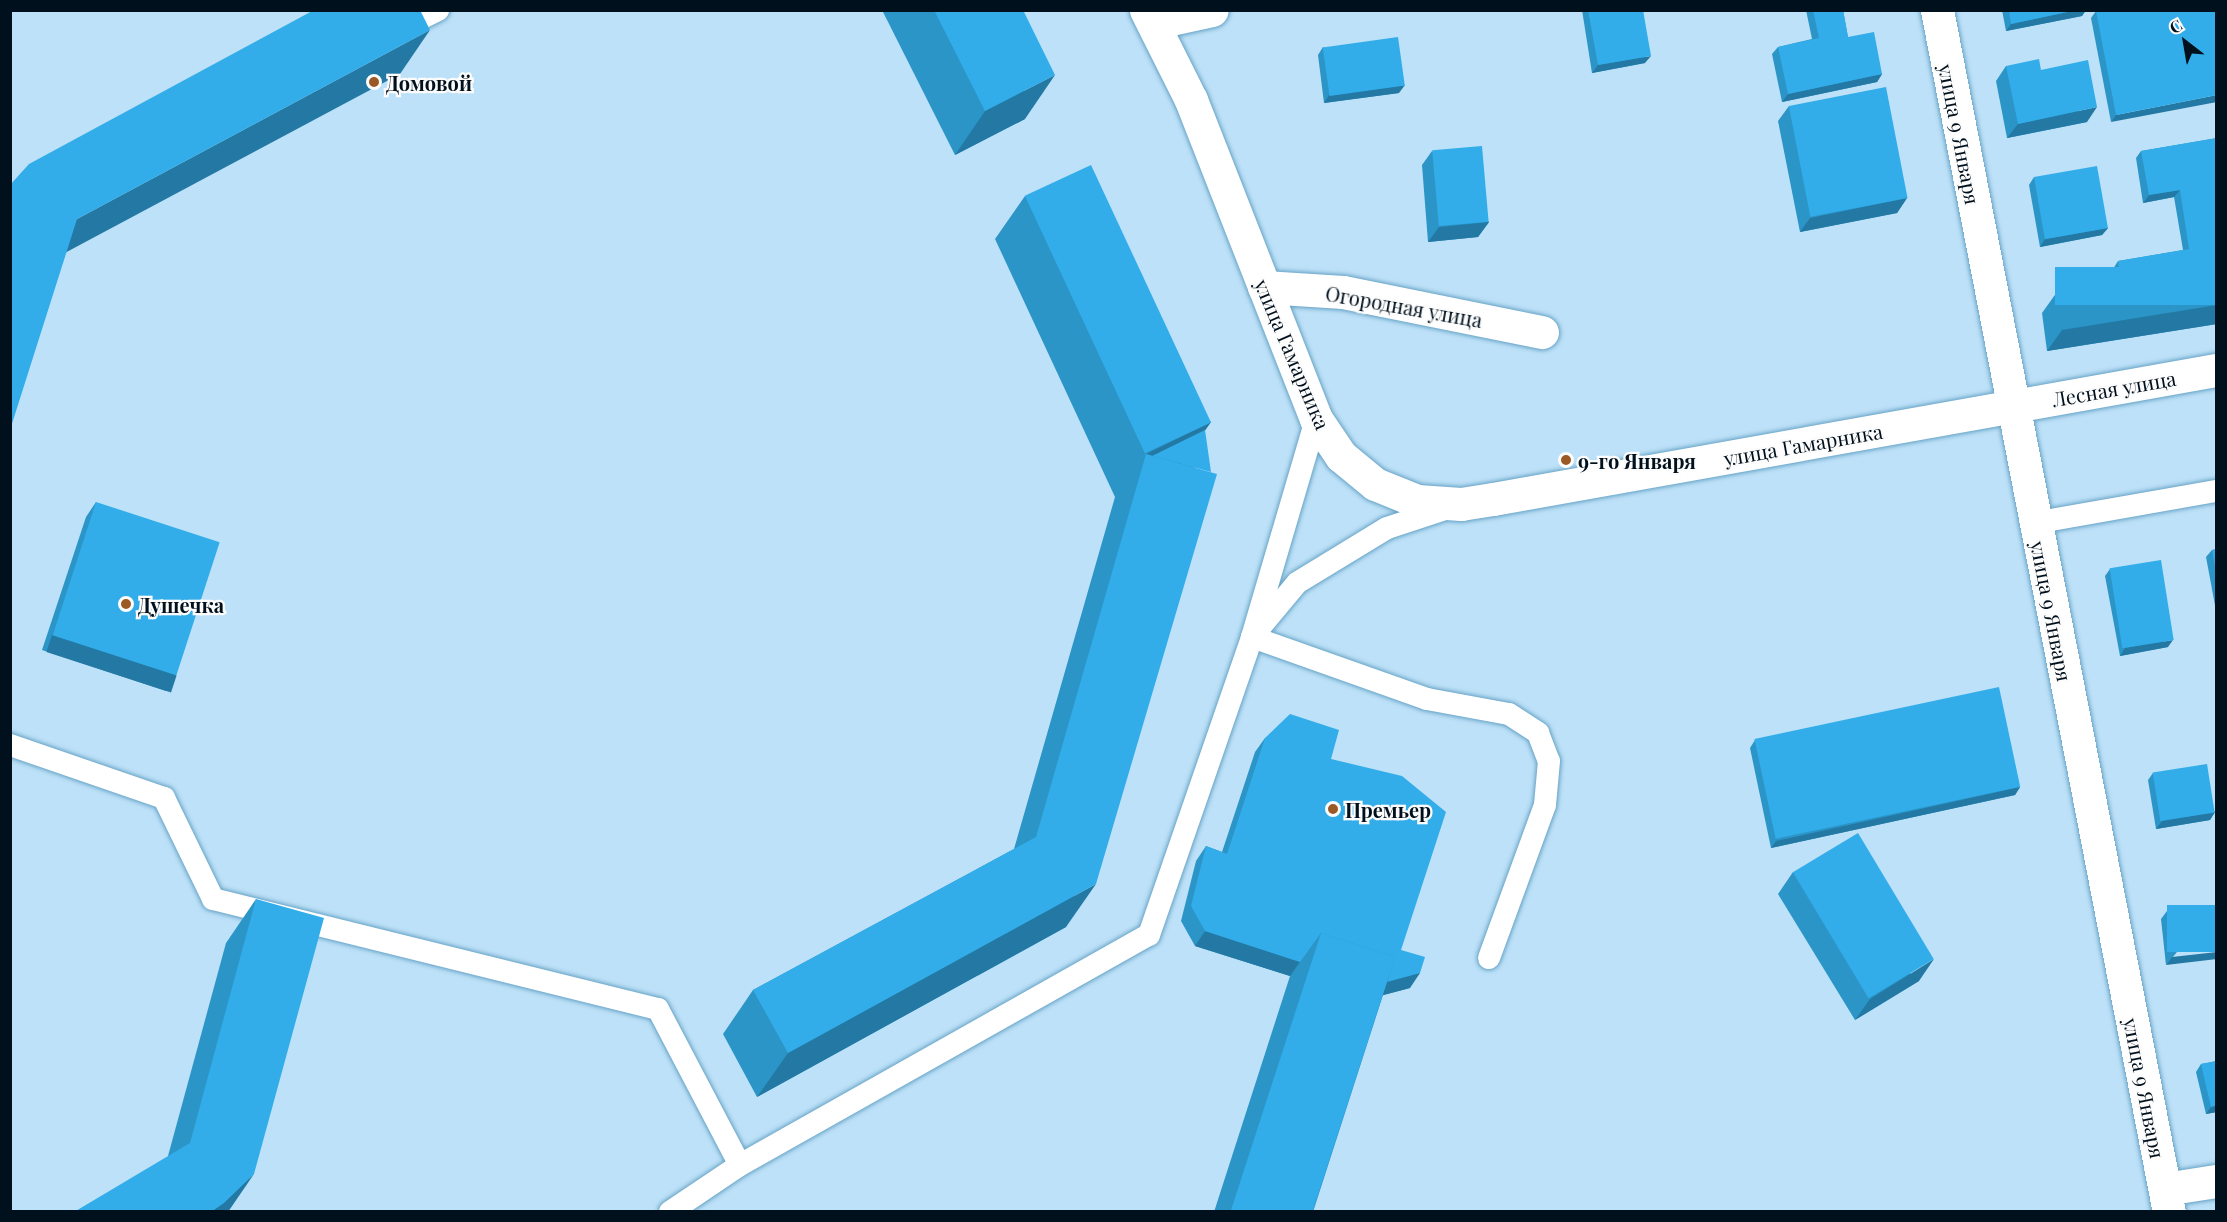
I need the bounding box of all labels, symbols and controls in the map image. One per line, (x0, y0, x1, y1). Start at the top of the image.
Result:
north arrow (2155, 12, 2215, 72)
text: С (2165, 14, 2186, 38)
street label: улица 9 Января (1935, 62, 1985, 206)
place label: Домовой (386, 70, 472, 94)
marker: Домовой (367, 75, 381, 89)
street label: улица Гамарника (1251, 275, 1335, 433)
street label: Огородная улица (1324, 280, 1484, 332)
street label: Лесная улица (2050, 365, 2178, 411)
street label: улица Гамарника (1722, 418, 1884, 470)
place label: 9-го Января (1578, 448, 1696, 472)
marker: 9-го Января (1559, 453, 1573, 467)
street label: улица 9 Января (2027, 539, 2077, 683)
place label: Душечка (138, 592, 224, 616)
marker: Душечка (119, 597, 133, 611)
place label: Премьер (1345, 797, 1431, 821)
marker: Премьер (1326, 802, 1340, 816)
street label: улица 9 Января (2120, 1016, 2170, 1160)

